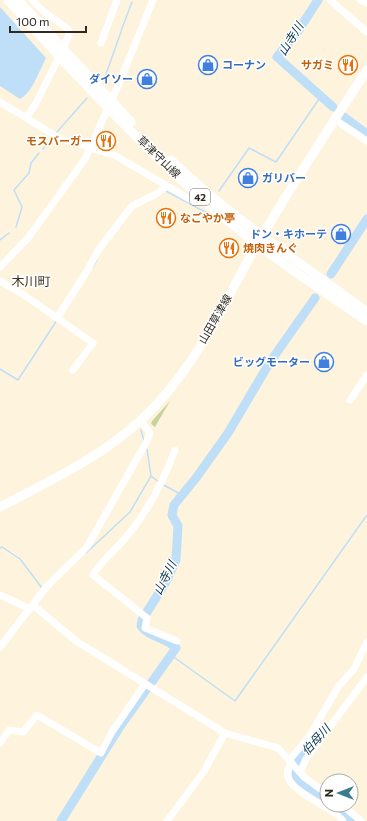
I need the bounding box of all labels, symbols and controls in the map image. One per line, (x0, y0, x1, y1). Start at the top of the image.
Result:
scale bar (10, 8, 86, 34)
text: 100 m (16, 14, 50, 28)
water label: 山寺川 (275, 18, 307, 57)
shop icon: コーナン (197, 54, 219, 76)
restaurant icon: サガミ (337, 54, 359, 76)
place label: コーナン (222, 58, 266, 71)
place label: サガミ (301, 58, 334, 71)
shop icon: ダイソー (136, 68, 158, 90)
place label: ダイソー (89, 72, 133, 85)
restaurant icon: モスバーガー (95, 130, 117, 152)
street label: 草津守山線 (135, 133, 184, 180)
place label: モスバーガー (26, 134, 92, 147)
shop icon: ガリバー (237, 167, 259, 189)
place label: ガリバー (262, 171, 306, 184)
road number: 42 (190, 189, 210, 205)
restaurant icon: なごやか亭 (155, 207, 177, 229)
place label: なごやか亭 (180, 211, 235, 224)
shop icon: ドン・キホーテ (330, 223, 352, 245)
place label: ドン・キホーテ (250, 227, 327, 240)
restaurant icon: 焼肉きんぐ (218, 237, 240, 259)
place label: 焼肉きんぐ (243, 241, 298, 254)
district label: 木川町 (11, 273, 51, 289)
street label: 山田草津線 (195, 292, 234, 346)
shop icon: ビッグモーター (313, 351, 335, 373)
place label: ビッグモーター (233, 355, 310, 368)
water label: 山寺川 (150, 557, 179, 597)
water label: 伯母川 (298, 720, 334, 757)
north arrow (319, 773, 359, 813)
text: N (322, 789, 335, 797)

